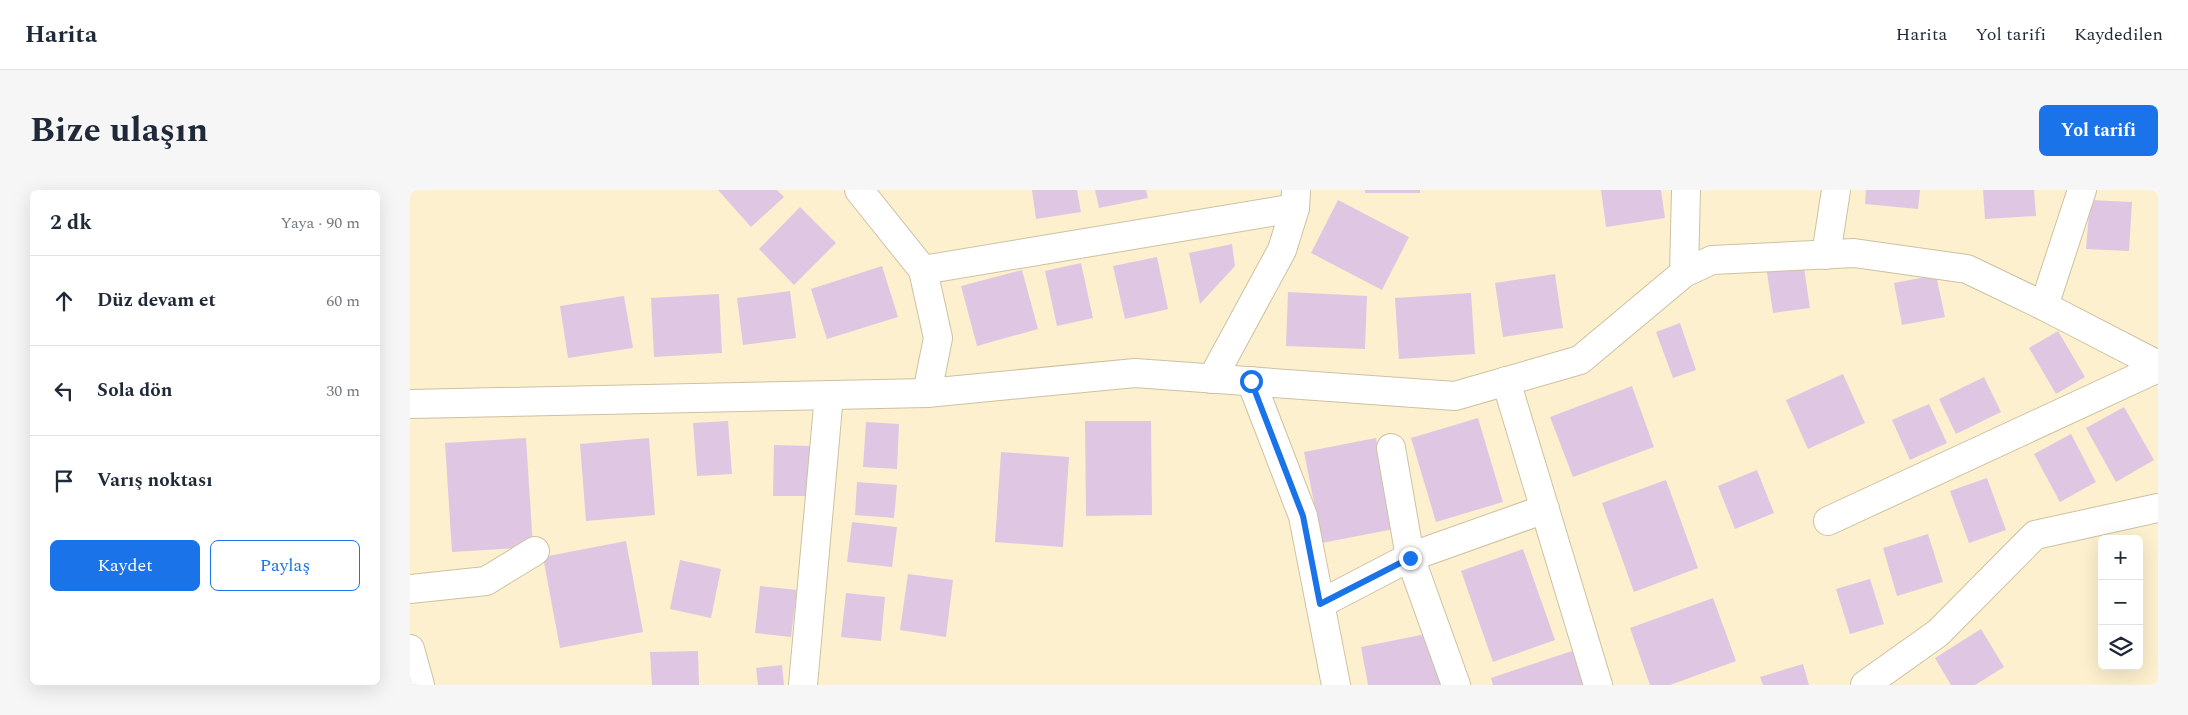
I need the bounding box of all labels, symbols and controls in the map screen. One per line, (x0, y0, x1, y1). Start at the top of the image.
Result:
text: Harita (25, 17, 97, 53)
text: Harita (1896, 21, 1947, 48)
text: Yol tarifi (1975, 21, 2046, 48)
text: Kaydedilen (2074, 21, 2163, 48)
text: Bize ulaşın (30, 104, 208, 157)
button: Yol tarifi (2039, 105, 2158, 156)
text: 2 dk (50, 207, 92, 239)
text: Yaya · 90 m (281, 211, 360, 235)
text: Düz devam et (97, 286, 216, 315)
icon: ahead (50, 287, 78, 315)
text: 60 m (326, 289, 360, 313)
route start (1240, 370, 1263, 393)
text: Sola dön (97, 376, 172, 405)
icon: left (50, 377, 78, 405)
text: 30 m (326, 379, 360, 403)
text: Varış noktası (97, 466, 213, 495)
icon: arrive (50, 467, 78, 495)
map controls (2098, 535, 2143, 670)
button: + (2098, 535, 2143, 580)
button: Kaydet (50, 540, 200, 591)
button: Paylaş (210, 540, 360, 591)
route end (1399, 547, 1422, 570)
button: − (2098, 580, 2143, 625)
button: layers (2098, 625, 2143, 670)

